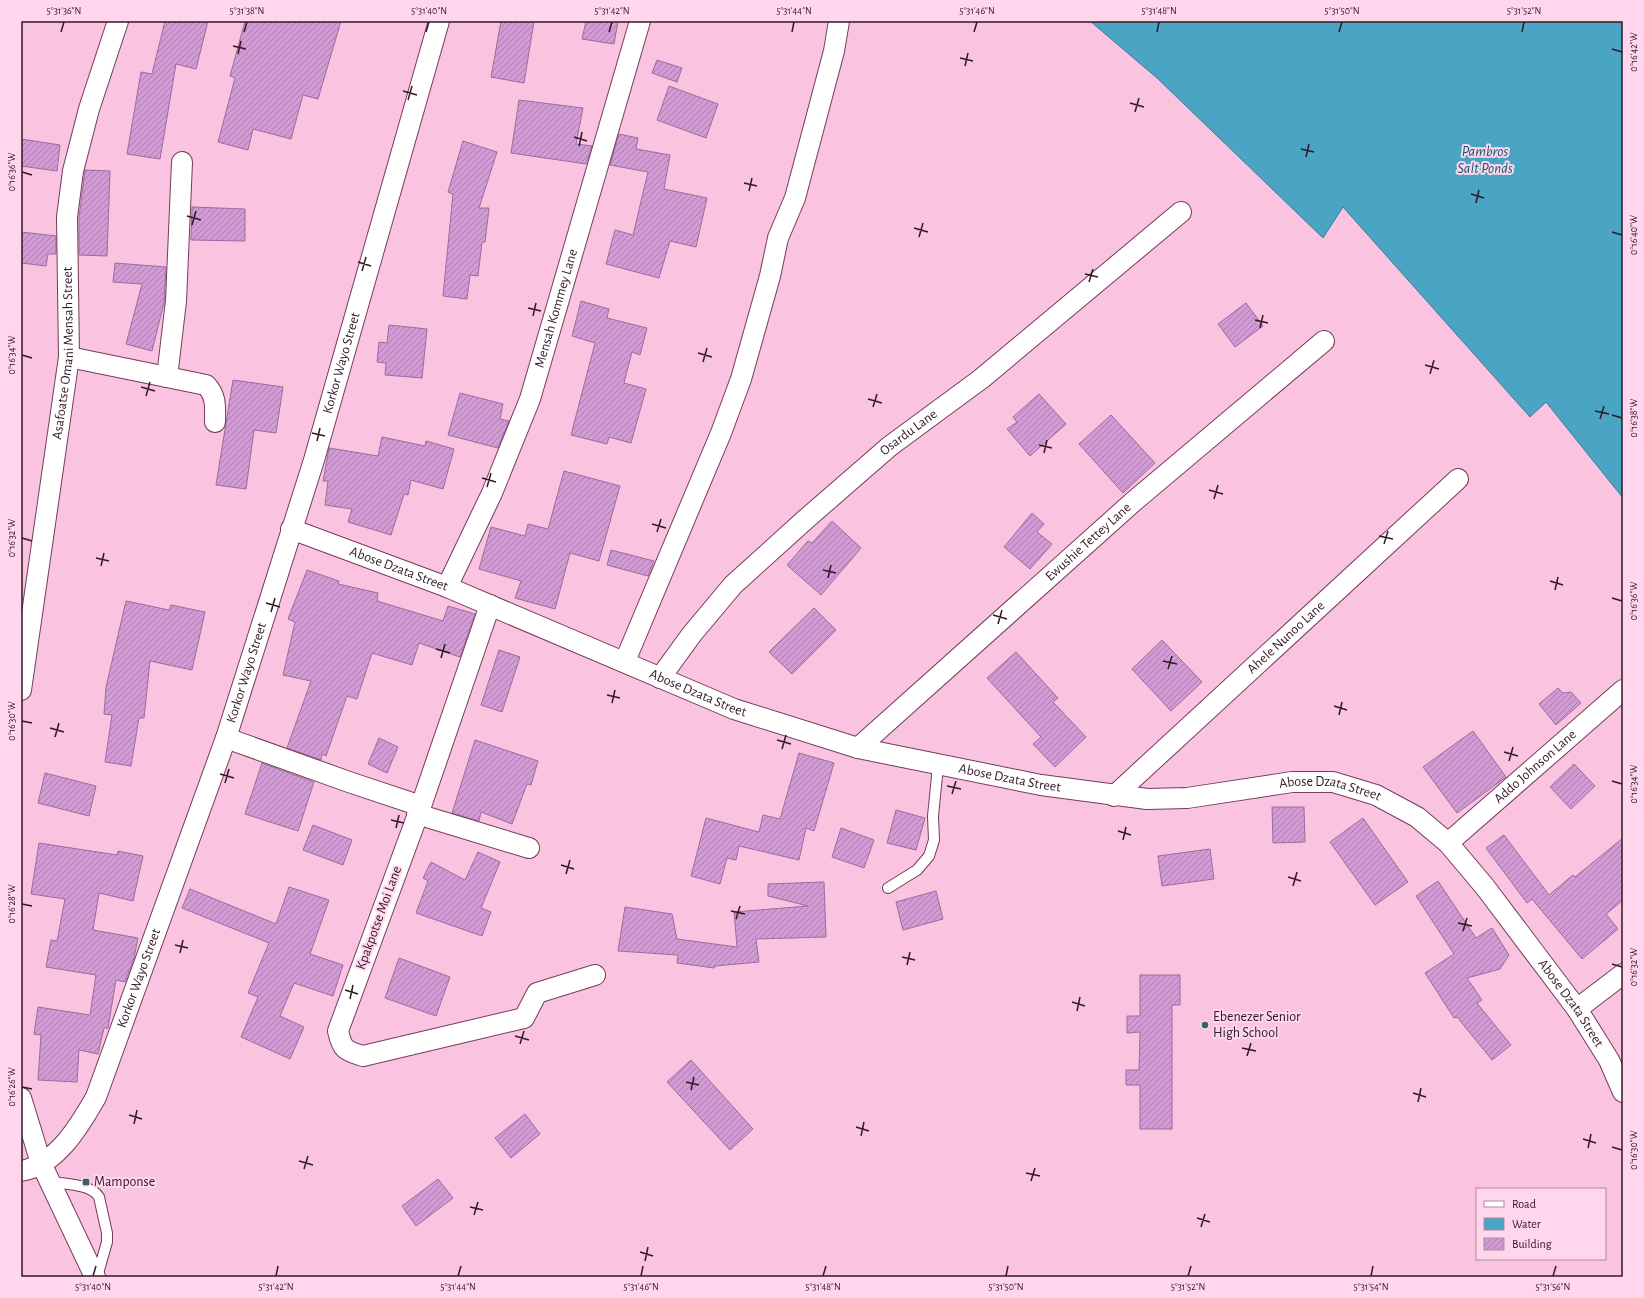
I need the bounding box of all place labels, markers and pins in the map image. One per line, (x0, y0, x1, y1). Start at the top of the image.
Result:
place label: Ebenezer Senior High School (1213, 1010, 1301, 1040)
marker: Ebenezer Senior High School (1200, 1020, 1210, 1030)
place label: Mamponse (94, 1175, 155, 1189)
marker: Mamponse (81, 1177, 91, 1187)

